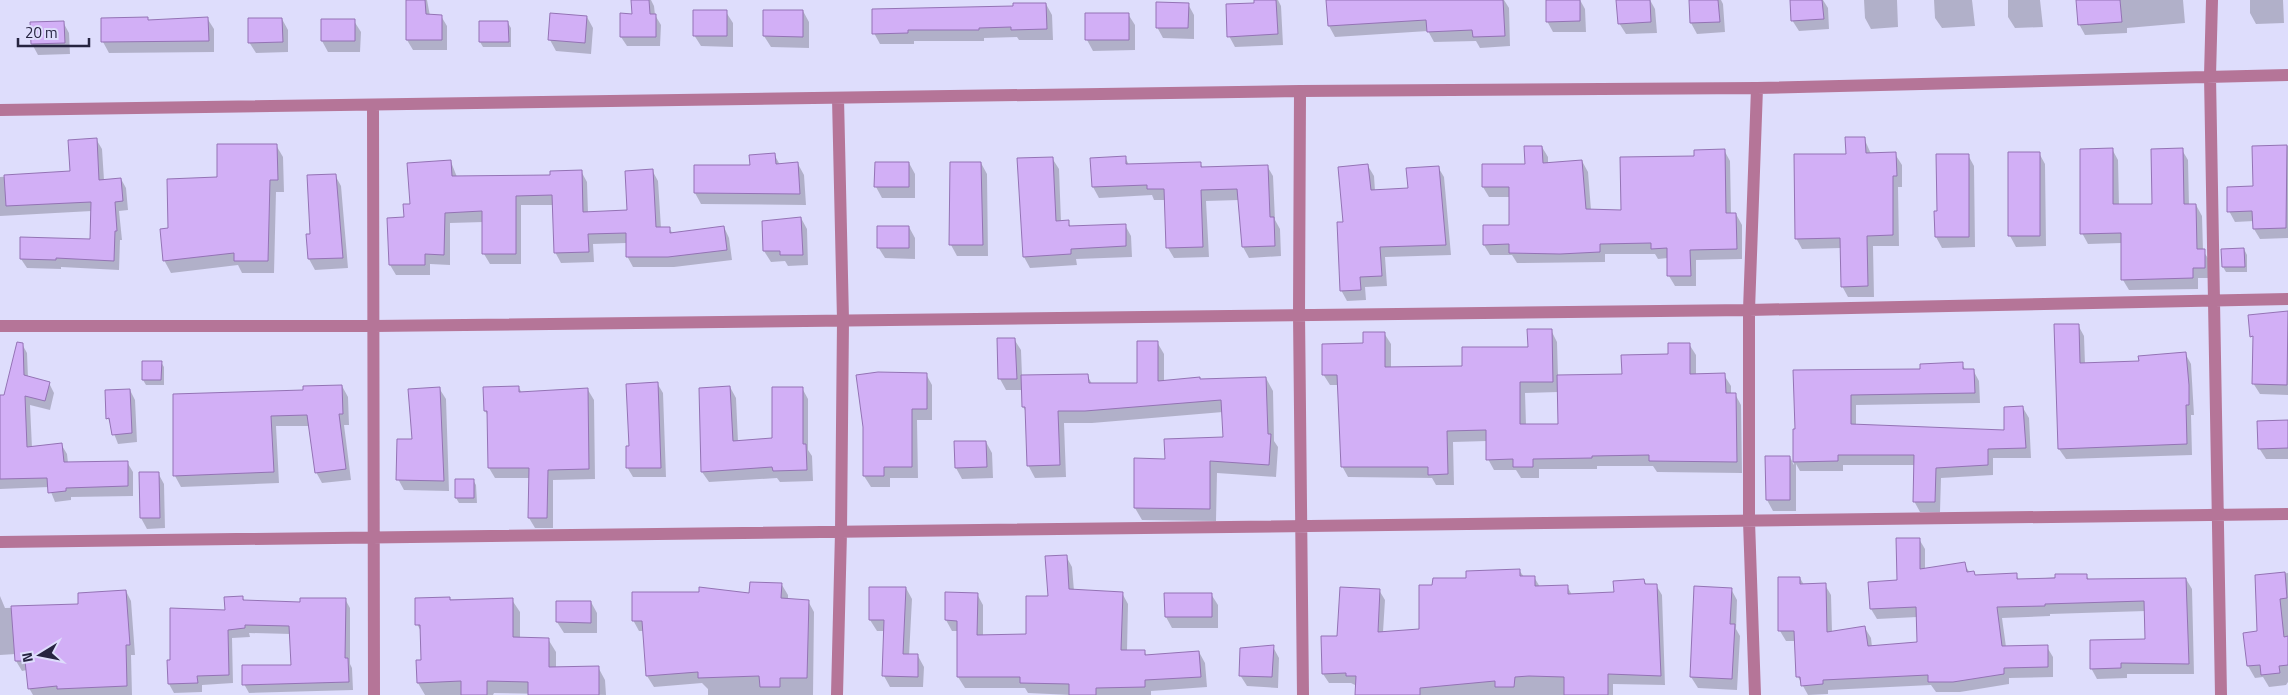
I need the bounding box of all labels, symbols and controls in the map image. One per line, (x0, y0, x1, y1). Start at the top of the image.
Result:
scale bar (18, 15, 89, 47)
text: 20 m (25, 21, 58, 44)
north arrow (15, 630, 65, 680)
text: N (16, 651, 38, 664)

